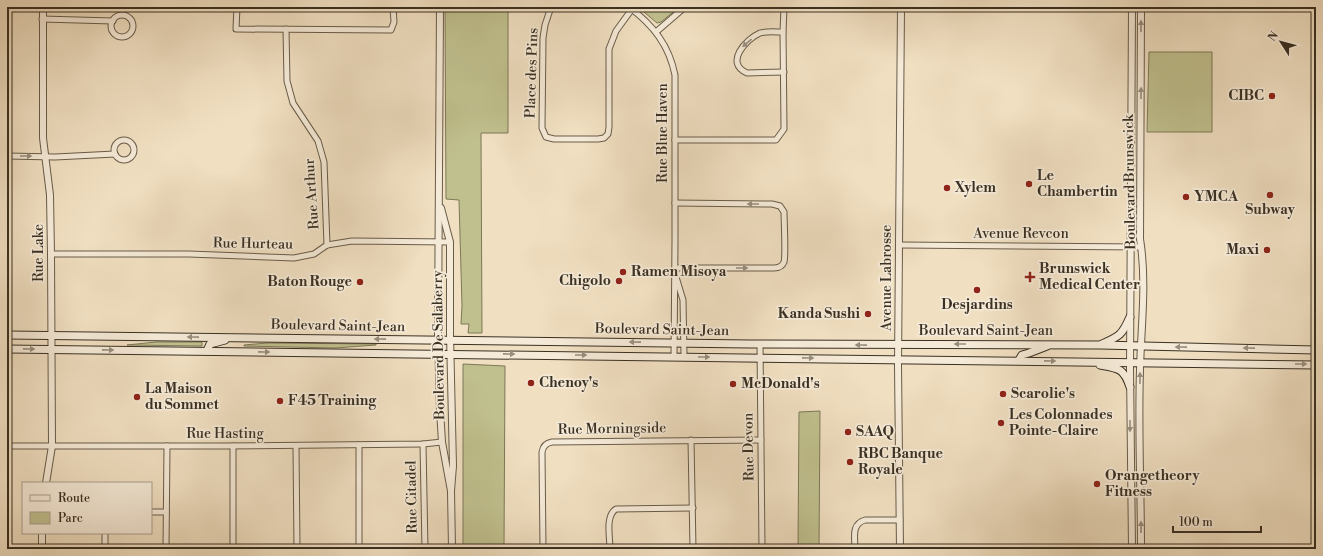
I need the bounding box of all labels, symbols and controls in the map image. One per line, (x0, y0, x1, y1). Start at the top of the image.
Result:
one-way arrow (1138, 19, 1144, 32)
north arrow (1261, 22, 1301, 62)
street label: Place des Pins (521, 27, 543, 119)
text: N (1265, 29, 1282, 44)
one-way arrow (742, 38, 752, 47)
street label: Rue Blue Haven (654, 82, 672, 183)
one-way arrow (1138, 86, 1144, 99)
place label: CIBC (1228, 87, 1264, 105)
marker: CIBC (1267, 91, 1277, 101)
street label: Boulevard Brunswick (1120, 114, 1140, 251)
one-way arrow (20, 153, 33, 159)
street label: Rue Arthur (301, 158, 323, 230)
place label: Le Chambertin (1037, 167, 1118, 201)
place label: Xylem (954, 179, 996, 197)
marker: Le Chambertin (1024, 179, 1034, 189)
marker: Xylem (942, 183, 952, 193)
place label: YMCA (1194, 188, 1239, 206)
marker: Subway (1265, 190, 1275, 200)
marker: YMCA (1181, 192, 1191, 202)
one-way arrow (746, 201, 759, 207)
place label: Subway (1245, 201, 1296, 219)
street label: Rue Lake (30, 224, 48, 282)
street label: Avenue Labrosse (878, 225, 896, 332)
street label: Avenue Revcon (972, 225, 1069, 243)
street label: Rue Hurteau (213, 234, 293, 254)
place label: Maxi (1226, 241, 1260, 259)
marker: Maxi (1262, 245, 1272, 255)
place label: Brunswick Medical Center (1039, 260, 1140, 294)
place label: Ramen Misoya (631, 263, 727, 281)
one-way arrow (736, 265, 749, 271)
marker: Ramen Misoya (618, 267, 628, 277)
street label: Boulevard De Salaberry (429, 270, 449, 421)
marker: Brunswick Medical Center (1024, 271, 1036, 283)
place label: Chigolo (559, 272, 611, 290)
place label: Baton Rouge (267, 273, 352, 291)
marker: Chigolo (614, 276, 624, 286)
marker: Baton Rouge (355, 277, 365, 287)
marker: Desjardins (972, 285, 982, 295)
place label: Desjardins (941, 296, 1013, 314)
place label: Kanda Sushi (778, 305, 861, 323)
marker: Kanda Sushi (863, 309, 873, 319)
street label: Boulevard Saint-Jean (270, 316, 406, 336)
street label: Boulevard Saint-Jean (594, 320, 730, 340)
street label: Boulevard Saint-Jean (918, 322, 1054, 340)
one-way arrow (186, 334, 199, 340)
one-way arrow (374, 336, 386, 343)
one-way arrow (629, 339, 641, 346)
one-way arrow (953, 341, 966, 347)
one-way arrow (854, 342, 867, 348)
one-way arrow (1175, 343, 1187, 350)
one-way arrow (1242, 345, 1255, 351)
one-way arrow (23, 346, 36, 352)
one-way arrow (102, 347, 115, 353)
one-way arrow (258, 349, 271, 355)
one-way arrow (503, 351, 516, 357)
one-way arrow (575, 352, 588, 358)
one-way arrow (698, 354, 711, 360)
one-way arrow (802, 355, 815, 361)
one-way arrow (1044, 358, 1057, 364)
one-way arrow (1295, 361, 1308, 367)
one-way arrow (1137, 371, 1143, 384)
place label: Chenoy's (539, 374, 598, 392)
place label: McDonald's (741, 375, 820, 393)
marker: Chenoy's (526, 378, 536, 388)
marker: McDonald's (728, 379, 738, 389)
place label: La Maison du Sommet (145, 380, 220, 414)
place label: Scarolie's (1011, 385, 1075, 403)
marker: Scarolie's (998, 389, 1008, 399)
marker: La Maison du Sommet (132, 392, 142, 402)
place label: F45 Training (288, 392, 377, 410)
marker: F45 Training (275, 396, 285, 406)
place label: Les Colonnades Pointe-Claire (1009, 406, 1112, 440)
street label: Rue Devon (739, 412, 759, 481)
marker: Les Colonnades Pointe-Claire (996, 418, 1006, 428)
street label: Rue Morningside (558, 419, 666, 439)
one-way arrow (1127, 420, 1133, 433)
place label: SAAQ (856, 423, 894, 441)
street label: Rue Hasting (186, 425, 264, 443)
marker: SAAQ (843, 427, 853, 437)
place label: RBC Banque Royale (858, 445, 944, 479)
marker: RBC Banque Royale (845, 457, 855, 467)
street label: Rue Citadel (402, 460, 422, 534)
place label: Orangetheory Fitness (1105, 467, 1200, 501)
marker: Orangetheory Fitness (1092, 479, 1102, 489)
legend (22, 482, 152, 534)
text: Route (58, 491, 90, 506)
scale bar (1173, 508, 1261, 534)
text: Parc (58, 511, 83, 526)
text: 100 m (1179, 515, 1213, 530)
one-way arrow (1138, 520, 1144, 533)

